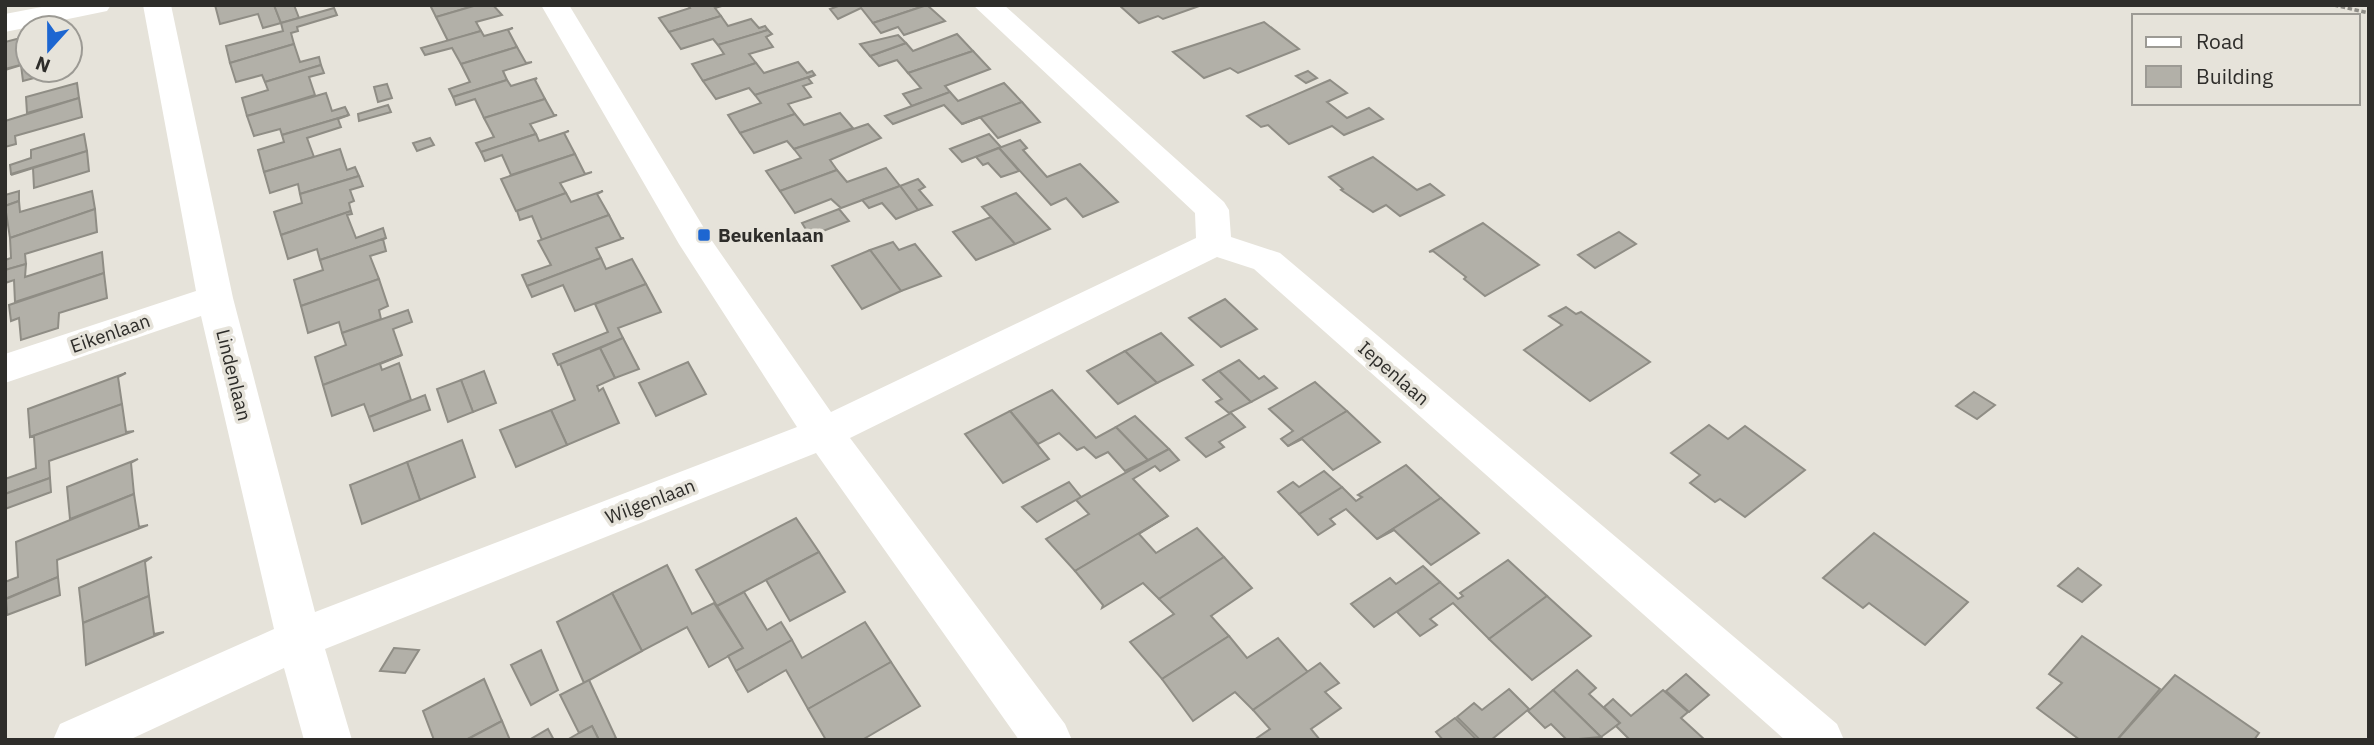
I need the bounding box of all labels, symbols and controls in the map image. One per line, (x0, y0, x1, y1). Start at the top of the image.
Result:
north arrow (14, 14, 84, 84)
legend (2132, 14, 2360, 105)
text: Road (2196, 27, 2244, 55)
text: N (32, 51, 54, 79)
text: Building (2196, 62, 2273, 90)
place label: Beukenlaan (718, 223, 824, 247)
marker: Beukenlaan (696, 227, 712, 243)
street label: Eikenlaan (67, 308, 153, 358)
street label: Lindenlaan (211, 327, 257, 423)
street label: Iepenlaan (1354, 336, 1434, 410)
street label: Wilgenlaan (602, 473, 698, 529)

